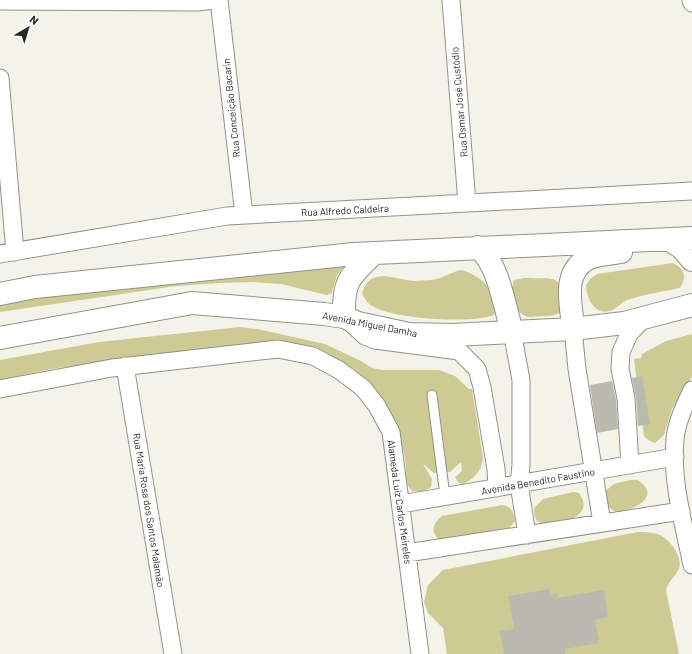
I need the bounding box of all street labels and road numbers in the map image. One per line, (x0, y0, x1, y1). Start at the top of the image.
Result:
street label: Rua Osmar José Custódio (448, 46, 470, 158)
street label: Rua Conceição Bacarin (220, 58, 242, 158)
street label: Rua Alfredo Caldeira (301, 202, 389, 218)
street label: Avenida Miguel Damha (322, 309, 418, 339)
street label: Rua Maria Rosa dos Santos Malamão (131, 432, 167, 588)
street label: Alameda Luiz Carlos Meireles (385, 439, 415, 565)
street label: Avenida Benedito Faustino (480, 465, 596, 497)

